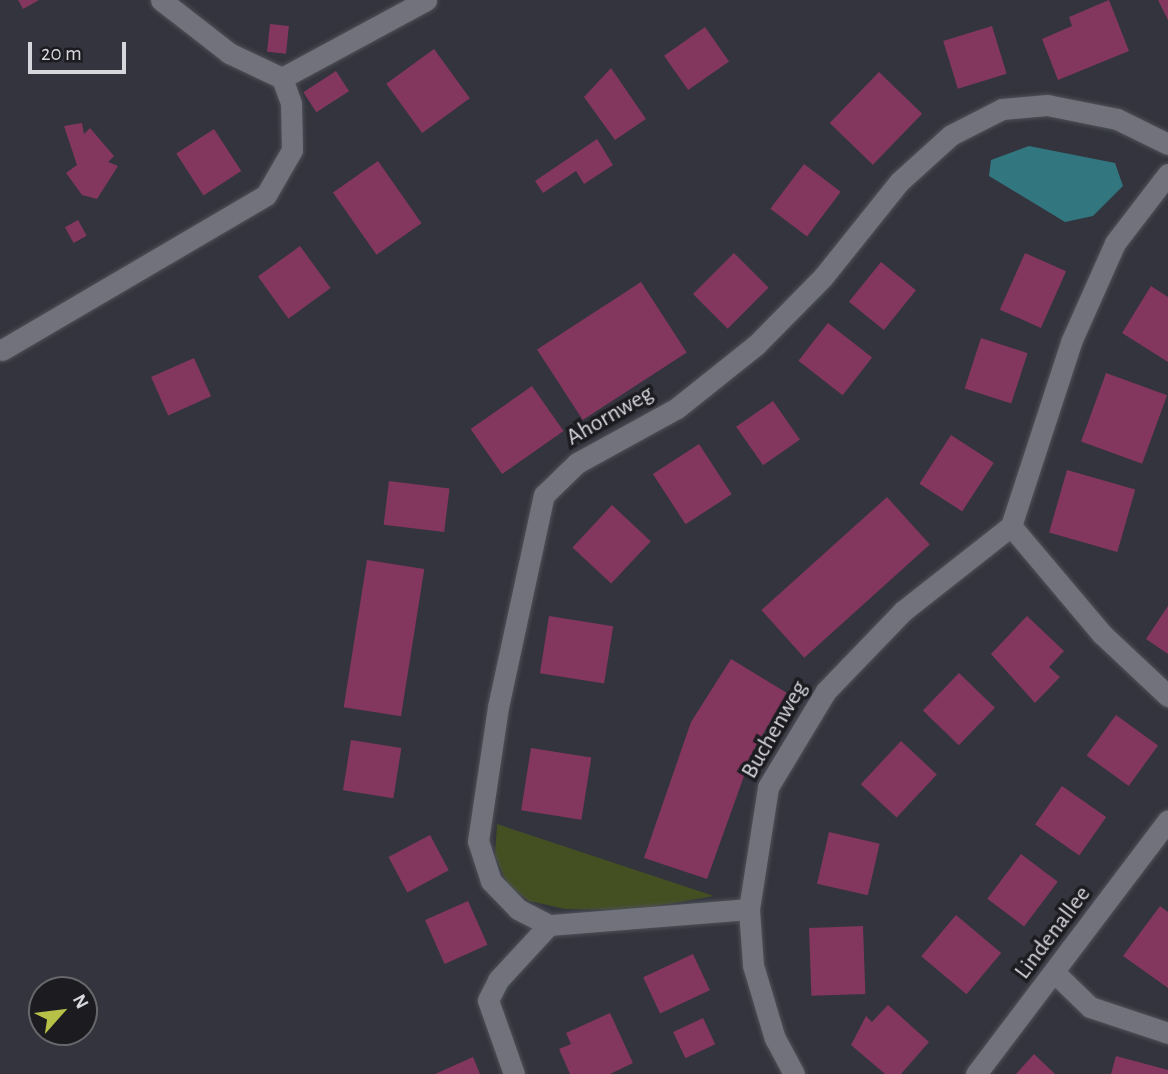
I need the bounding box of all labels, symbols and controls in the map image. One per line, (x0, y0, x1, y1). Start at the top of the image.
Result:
scale bar (32, 28, 130, 72)
text: 20 m (41, 43, 82, 64)
street label: Ahornweg (561, 380, 659, 452)
street label: Buchenweg (735, 676, 815, 784)
street label: Lindenallee (1009, 881, 1097, 985)
north arrow (28, 976, 98, 1046)
text: N (69, 992, 92, 1012)

